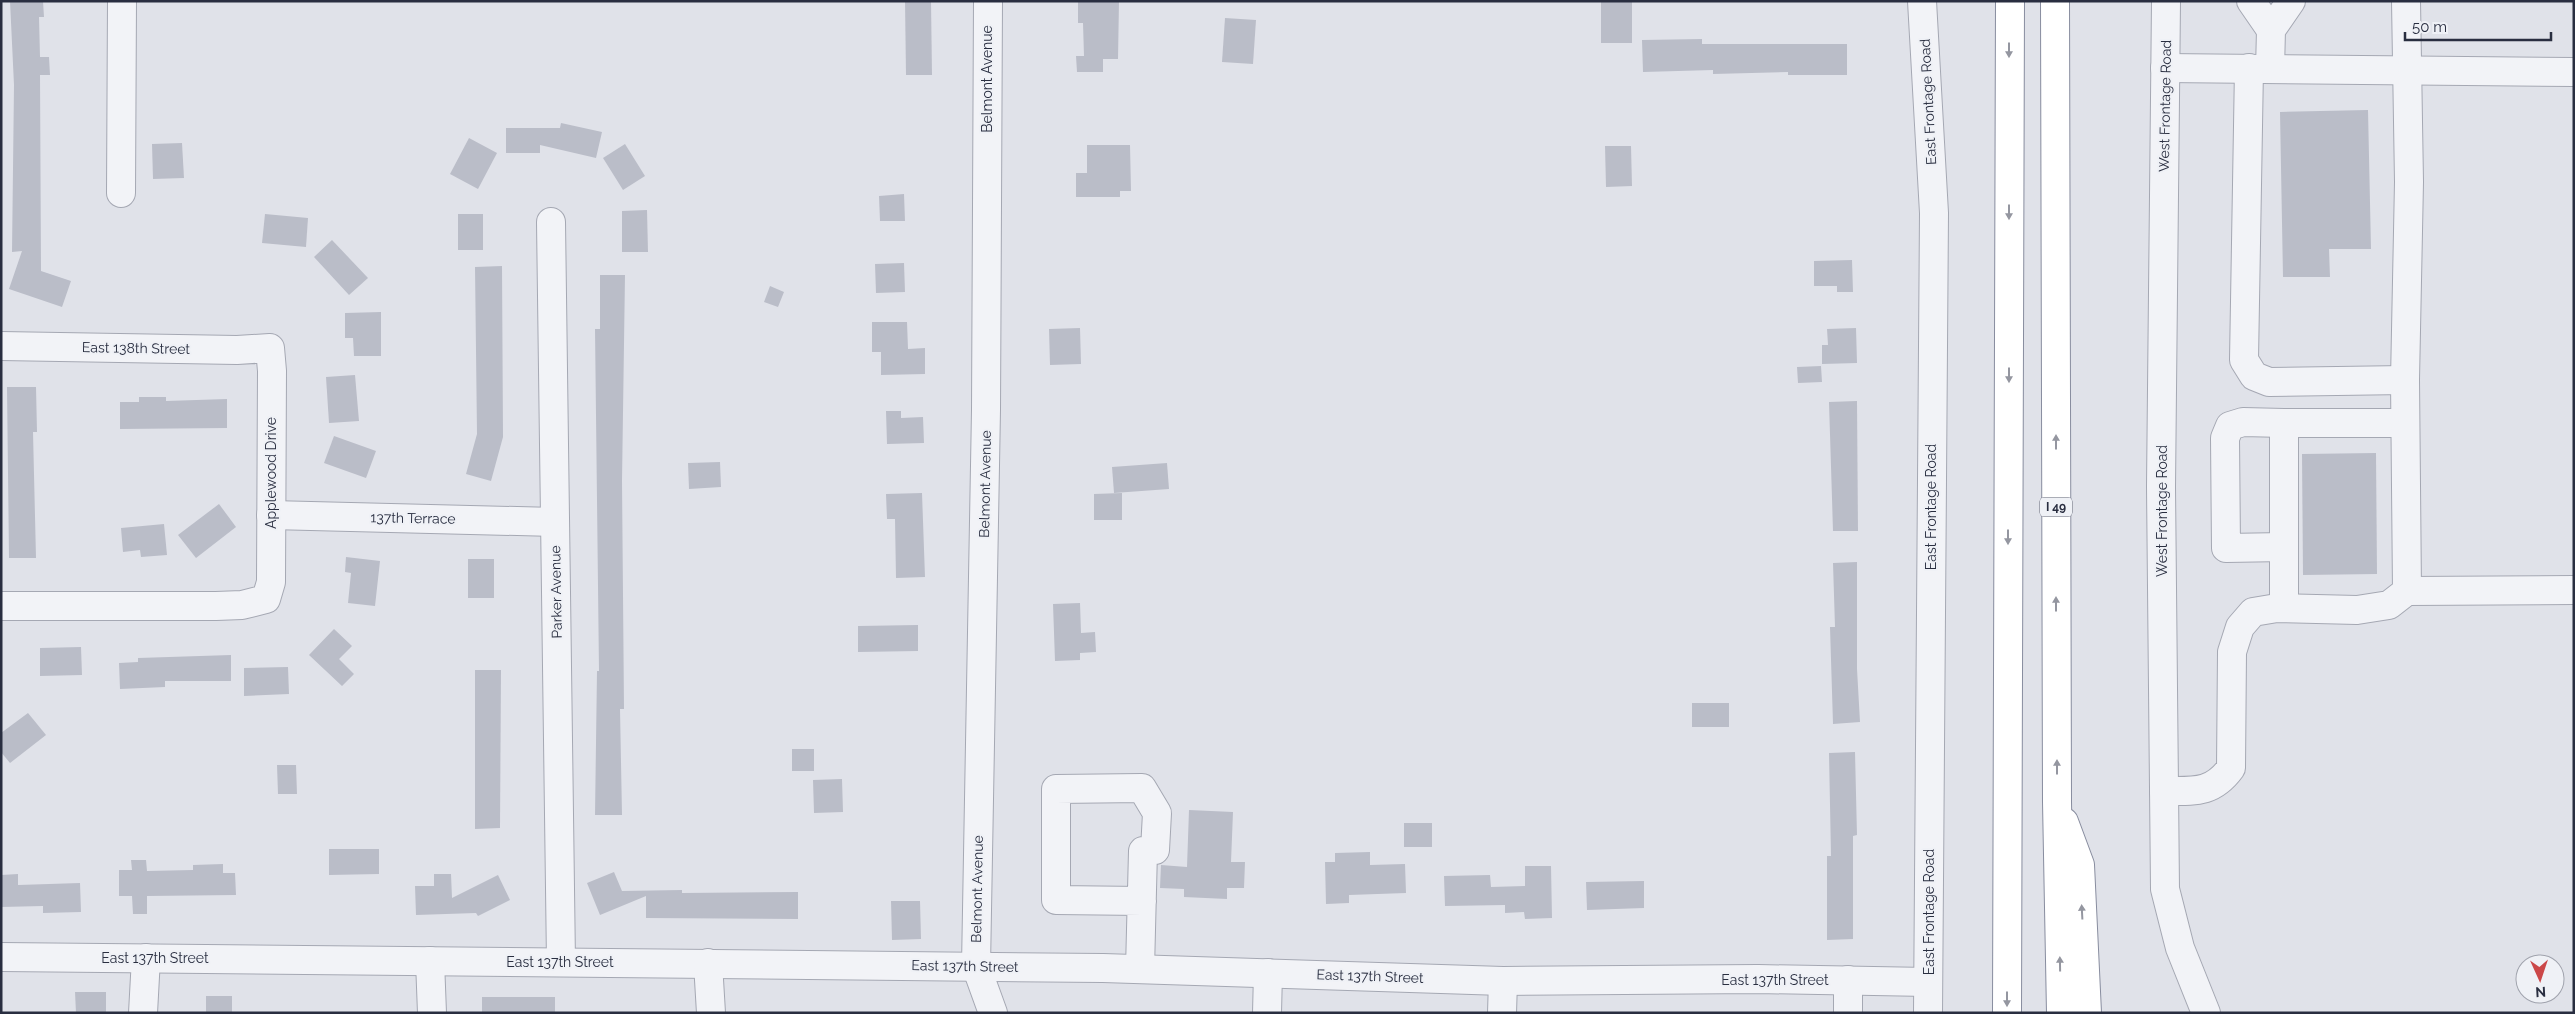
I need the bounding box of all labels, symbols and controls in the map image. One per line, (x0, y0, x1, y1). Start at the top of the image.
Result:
scale bar (2405, 10, 2551, 42)
text: 50 m (2412, 18, 2447, 36)
street label: Belmont Avenue (979, 25, 995, 133)
street label: East Frontage Road (1917, 39, 1939, 165)
street label: West Frontage Road (2156, 40, 2174, 172)
one-way arrow (2005, 42, 2013, 58)
one-way arrow (2005, 205, 2013, 221)
street label: East 138th Street (82, 339, 191, 357)
one-way arrow (2005, 367, 2013, 383)
street label: Applewood Drive (263, 417, 279, 529)
street label: Belmont Avenue (976, 430, 994, 538)
one-way arrow (2052, 433, 2060, 449)
street label: East Frontage Road (1923, 444, 1939, 570)
street label: West Frontage Road (2154, 445, 2170, 577)
road number: I 49 (2040, 498, 2072, 516)
street label: 137th Terrace (370, 509, 456, 527)
one-way arrow (2004, 530, 2012, 546)
street label: Parker Avenue (547, 545, 565, 639)
one-way arrow (2052, 596, 2060, 612)
one-way arrow (2053, 758, 2061, 774)
street label: Belmont Avenue (968, 835, 986, 943)
street label: East Frontage Road (1921, 849, 1937, 975)
one-way arrow (2078, 903, 2086, 919)
street label: East 137th Street (101, 950, 209, 966)
street label: East 137th Street (506, 954, 614, 970)
north arrow (2515, 954, 2565, 1004)
one-way arrow (2056, 956, 2064, 972)
street label: East 137th Street (911, 957, 1019, 975)
street label: East 137th Street (1316, 966, 1424, 986)
street label: East 137th Street (1721, 972, 1829, 988)
text: N (2535, 984, 2546, 1000)
one-way arrow (2003, 991, 2011, 1007)

